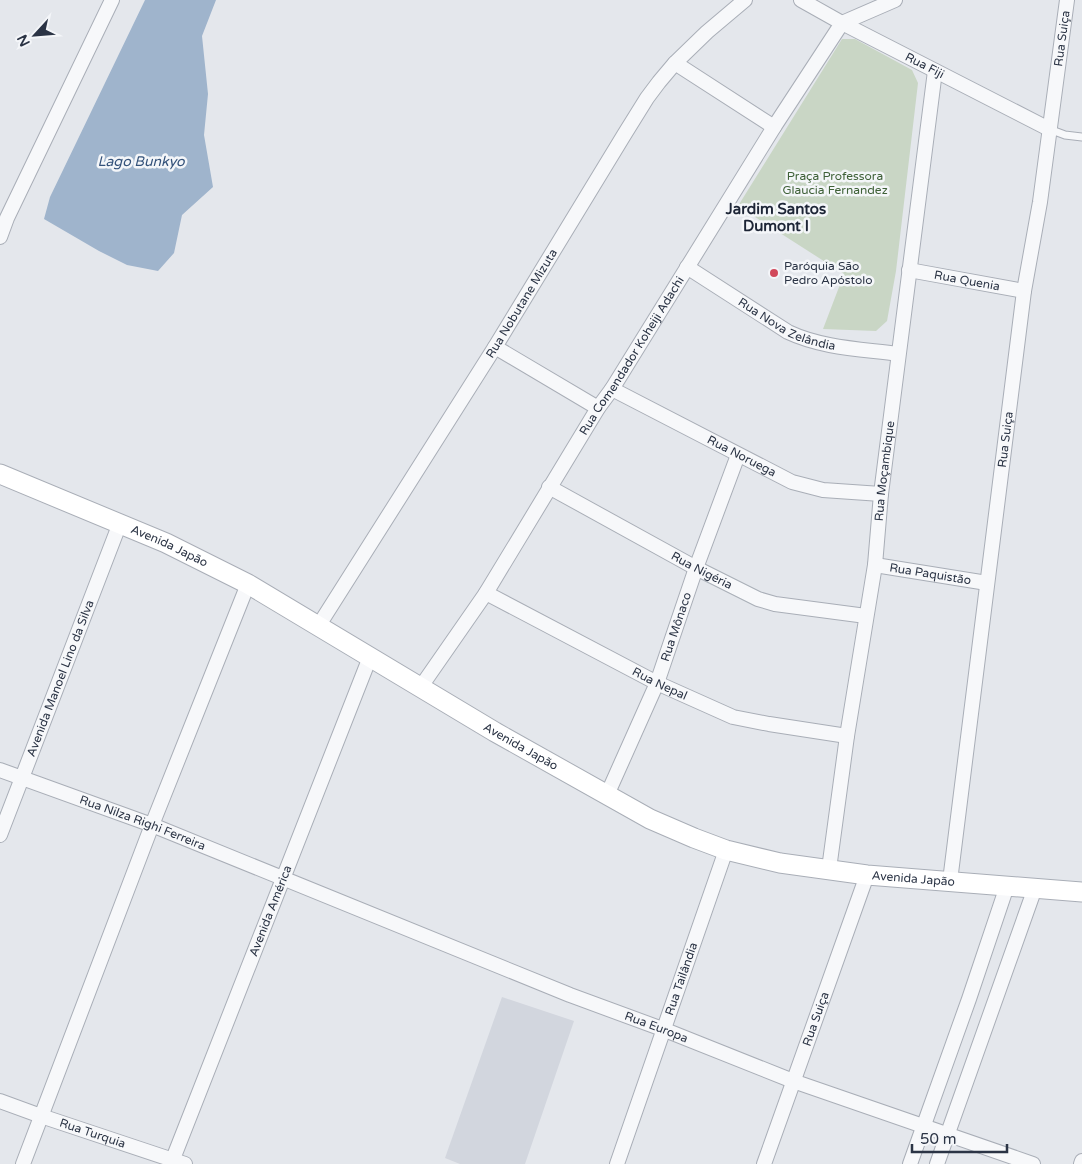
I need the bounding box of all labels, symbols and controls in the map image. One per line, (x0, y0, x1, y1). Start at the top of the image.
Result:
north arrow (10, 10, 60, 60)
street label: Rua Suiça (1051, 10, 1073, 67)
text: N (14, 32, 34, 49)
street label: Rua Fiji (903, 50, 947, 81)
water label: Lago Bunkyo (97, 153, 186, 170)
park label: Praça Professora Glaucia Fernandez (782, 169, 888, 197)
district label: Jardim Santos Dumont I (725, 200, 826, 235)
street label: Rua Nobutane Mizuta (483, 246, 560, 361)
place label: Paróquia São Pedro Apóstolo (784, 259, 873, 287)
marker: Paróquia São Pedro Apóstolo (768, 267, 780, 279)
street label: Rua Quenia (933, 268, 1001, 293)
street label: Rua Comendador Koheiji Adachi (576, 274, 687, 438)
street label: Rua Nova Zelândia (736, 295, 837, 353)
street label: Rua Suiça (995, 411, 1016, 468)
street label: Rua Moçambique (872, 420, 897, 522)
street label: Rua Noruega (705, 432, 778, 480)
street label: Avenida Japão (129, 522, 210, 570)
street label: Rua Nigéria (669, 549, 735, 592)
street label: Rua Paquistão (888, 560, 972, 587)
street label: Rua Mônaco (658, 590, 694, 663)
street label: Avenida Manoel Lino da Silva (24, 598, 97, 759)
street label: Rua Nepal (630, 664, 689, 703)
street label: Avenida Japão (481, 720, 561, 773)
street label: Rua Nilza Righi Ferreira (78, 792, 208, 853)
street label: Avenida América (246, 863, 295, 958)
street label: Avenida Japão (871, 868, 955, 889)
street label: Rua Tailândia (662, 941, 700, 1017)
street label: Rua Suiça (800, 990, 832, 1048)
street label: Rua Europa (623, 1009, 690, 1045)
street label: Rua Turquia (58, 1116, 127, 1151)
scale bar (912, 1122, 1007, 1154)
text: 50 m (920, 1130, 957, 1148)

